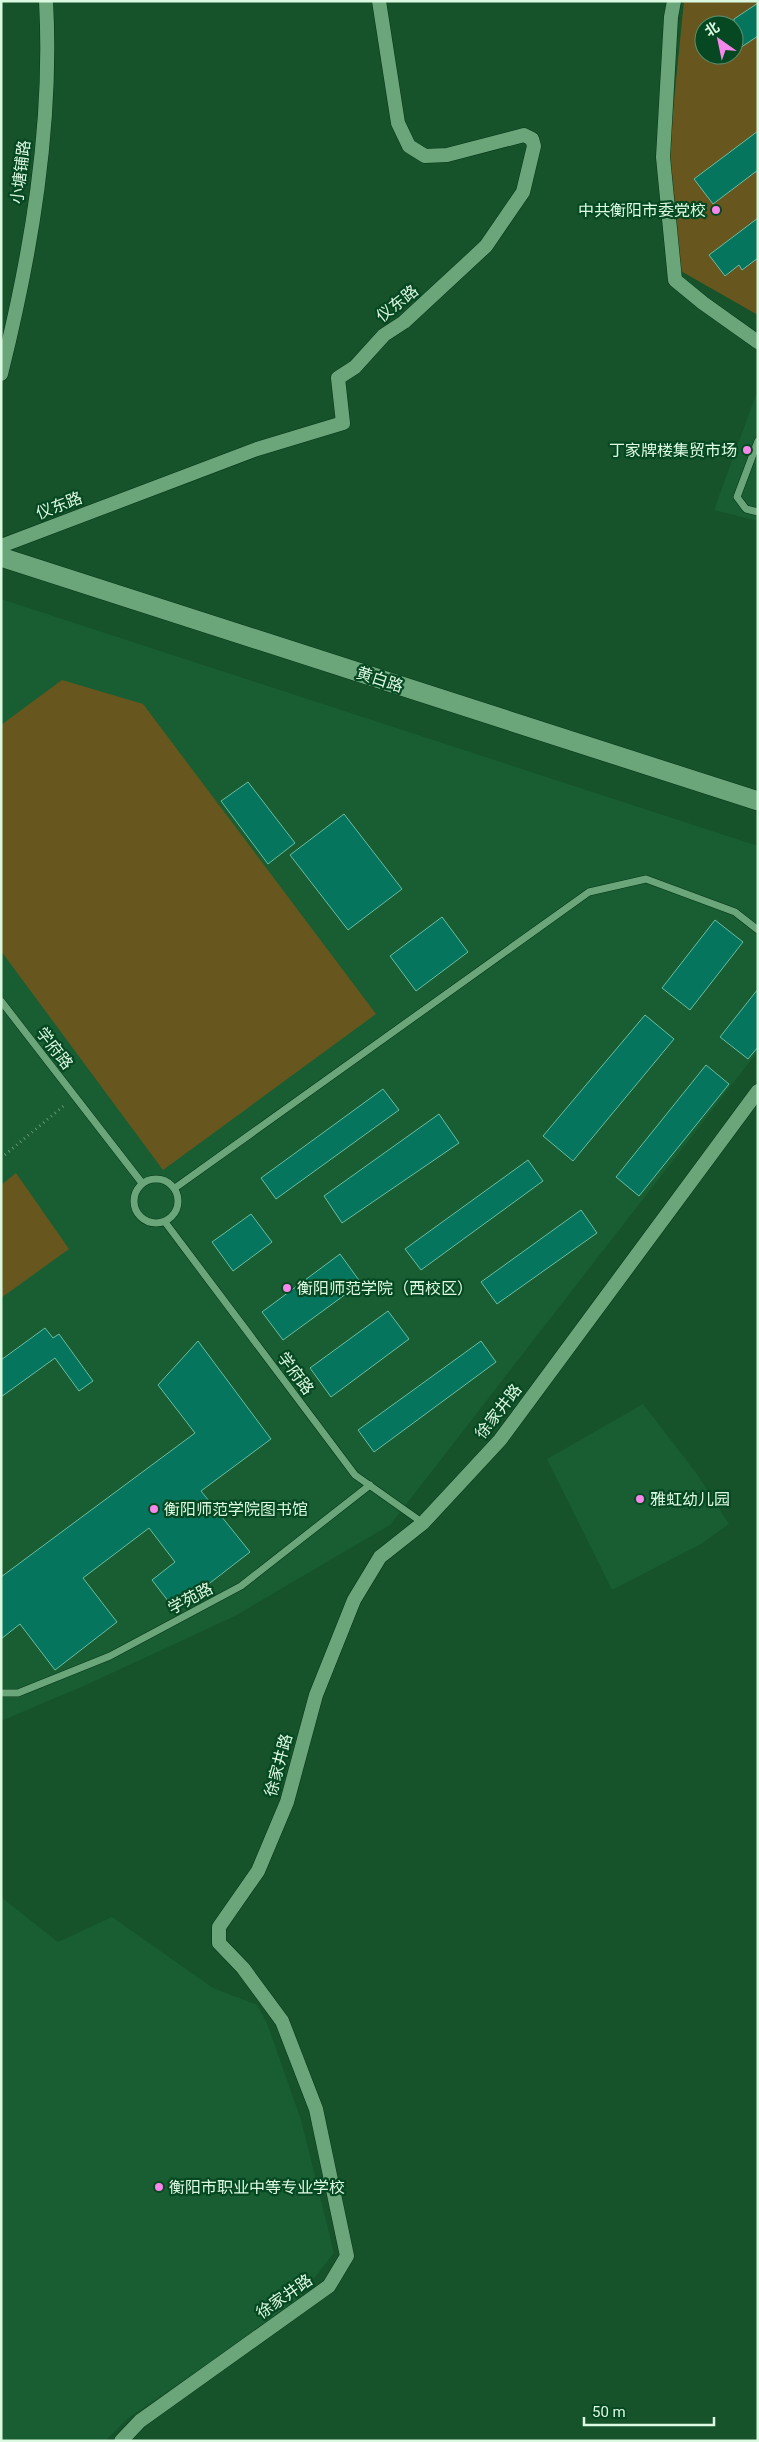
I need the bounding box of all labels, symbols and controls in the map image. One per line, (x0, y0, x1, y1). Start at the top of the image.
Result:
north arrow (694, 15, 744, 65)
text: 北 (702, 19, 722, 40)
street label: 小塘铺路 (7, 139, 34, 205)
place label: 中共衡阳市委党校 (578, 201, 706, 220)
marker: 中共衡阳市委党校 (710, 204, 722, 216)
street label: 仪东路 (373, 281, 422, 326)
place label: 丁家牌楼集贸市场 (609, 441, 737, 460)
marker: 丁家牌楼集贸市场 (741, 444, 753, 456)
street label: 仪东路 (33, 488, 85, 523)
street label: 黄白路 (354, 663, 406, 696)
street label: 学府路 (32, 1024, 77, 1073)
place label: 衡阳师范学院（西校区） (297, 1279, 473, 1298)
marker: 衡阳师范学院（西校区） (281, 1282, 293, 1294)
street label: 学府路 (274, 1348, 318, 1398)
street label: 徐家井路 (471, 1380, 526, 1442)
place label: 雅虹幼儿园 (650, 1490, 730, 1509)
marker: 雅虹幼儿园 (634, 1493, 646, 1505)
place label: 衡阳师范学院图书馆 (164, 1500, 308, 1519)
marker: 衡阳师范学院图书馆 (148, 1503, 160, 1515)
street label: 学苑路 (165, 1579, 216, 1618)
street label: 徐家井路 (261, 1732, 296, 1799)
place label: 衡阳市职业中等专业学校 (169, 2178, 345, 2197)
marker: 衡阳市职业中等专业学校 (153, 2181, 165, 2193)
street label: 徐家井路 (253, 2270, 316, 2323)
scale bar (584, 2394, 714, 2426)
text: 50 m (592, 2403, 626, 2421)

